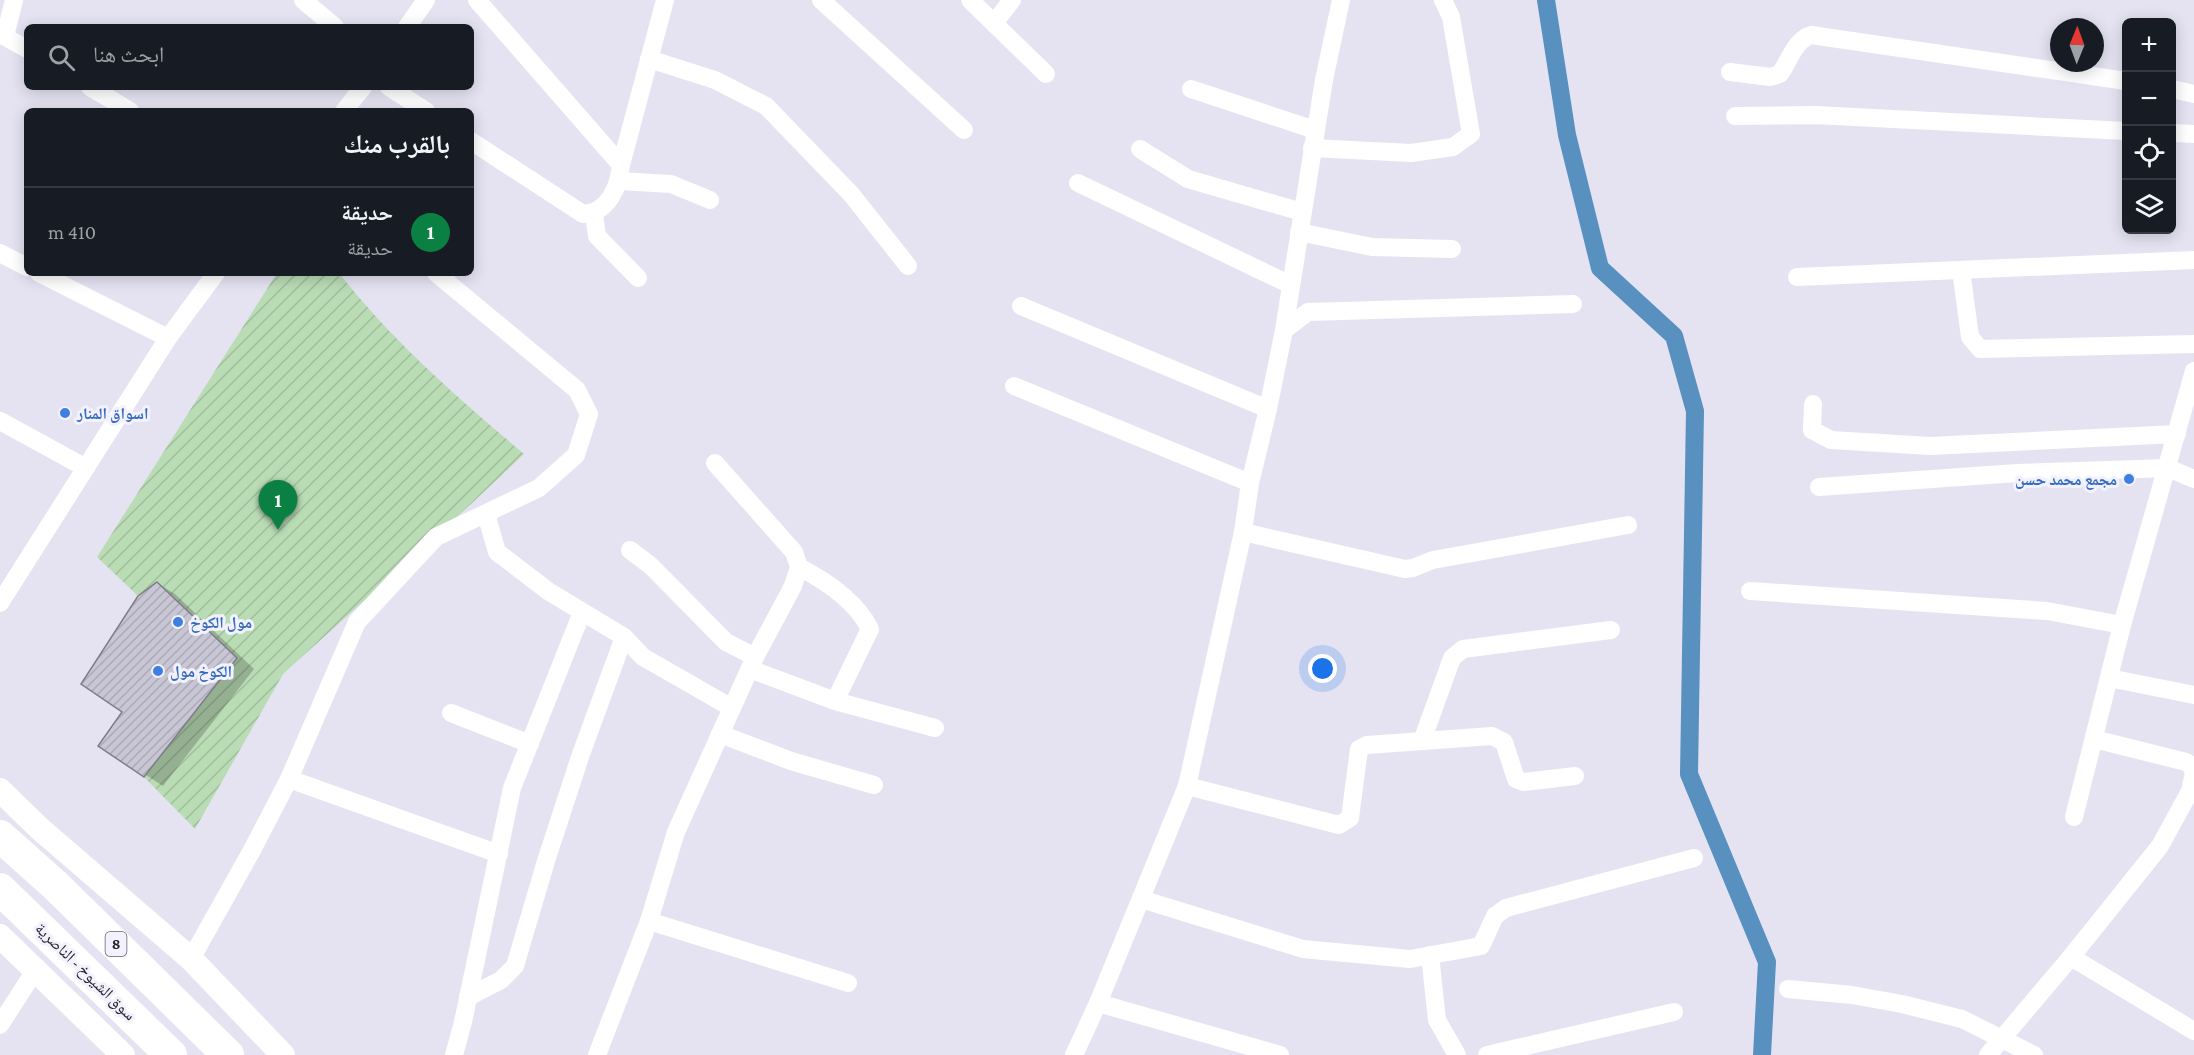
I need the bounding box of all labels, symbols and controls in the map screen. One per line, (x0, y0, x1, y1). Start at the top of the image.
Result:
north arrow (2050, 18, 2104, 72)
map controls (2122, 18, 2176, 234)
button: + (2122, 18, 2176, 72)
search box (24, 24, 474, 90)
icon: search (45, 41, 78, 74)
text: ابحث هنا (93, 42, 164, 67)
button: − (2122, 72, 2176, 126)
button: locate (2122, 126, 2176, 180)
text: بالقرب منك (344, 130, 450, 159)
button: layers (2122, 180, 2176, 234)
text: حديقة (341, 200, 393, 225)
text: 410 m (48, 221, 96, 243)
text: 1 (427, 221, 434, 243)
text: حديقة (347, 237, 393, 259)
place label: اسواق المنار (76, 405, 149, 423)
marker: اسواق المنار (58, 406, 72, 420)
place label: مجمع محمد حسن (2015, 471, 2117, 490)
marker: مجمع محمد حسن (2122, 472, 2136, 486)
pin: 1 (258, 480, 298, 530)
place label: مول الكوخ (190, 614, 252, 633)
marker: مول الكوخ (171, 615, 185, 629)
your location (1308, 654, 1337, 683)
place label: الكوخ مول (170, 663, 232, 682)
marker: الكوخ مول (151, 664, 165, 678)
street label: سوق الشيوخ - الناصرية (31, 919, 139, 1025)
road number: 8 (106, 932, 126, 956)

